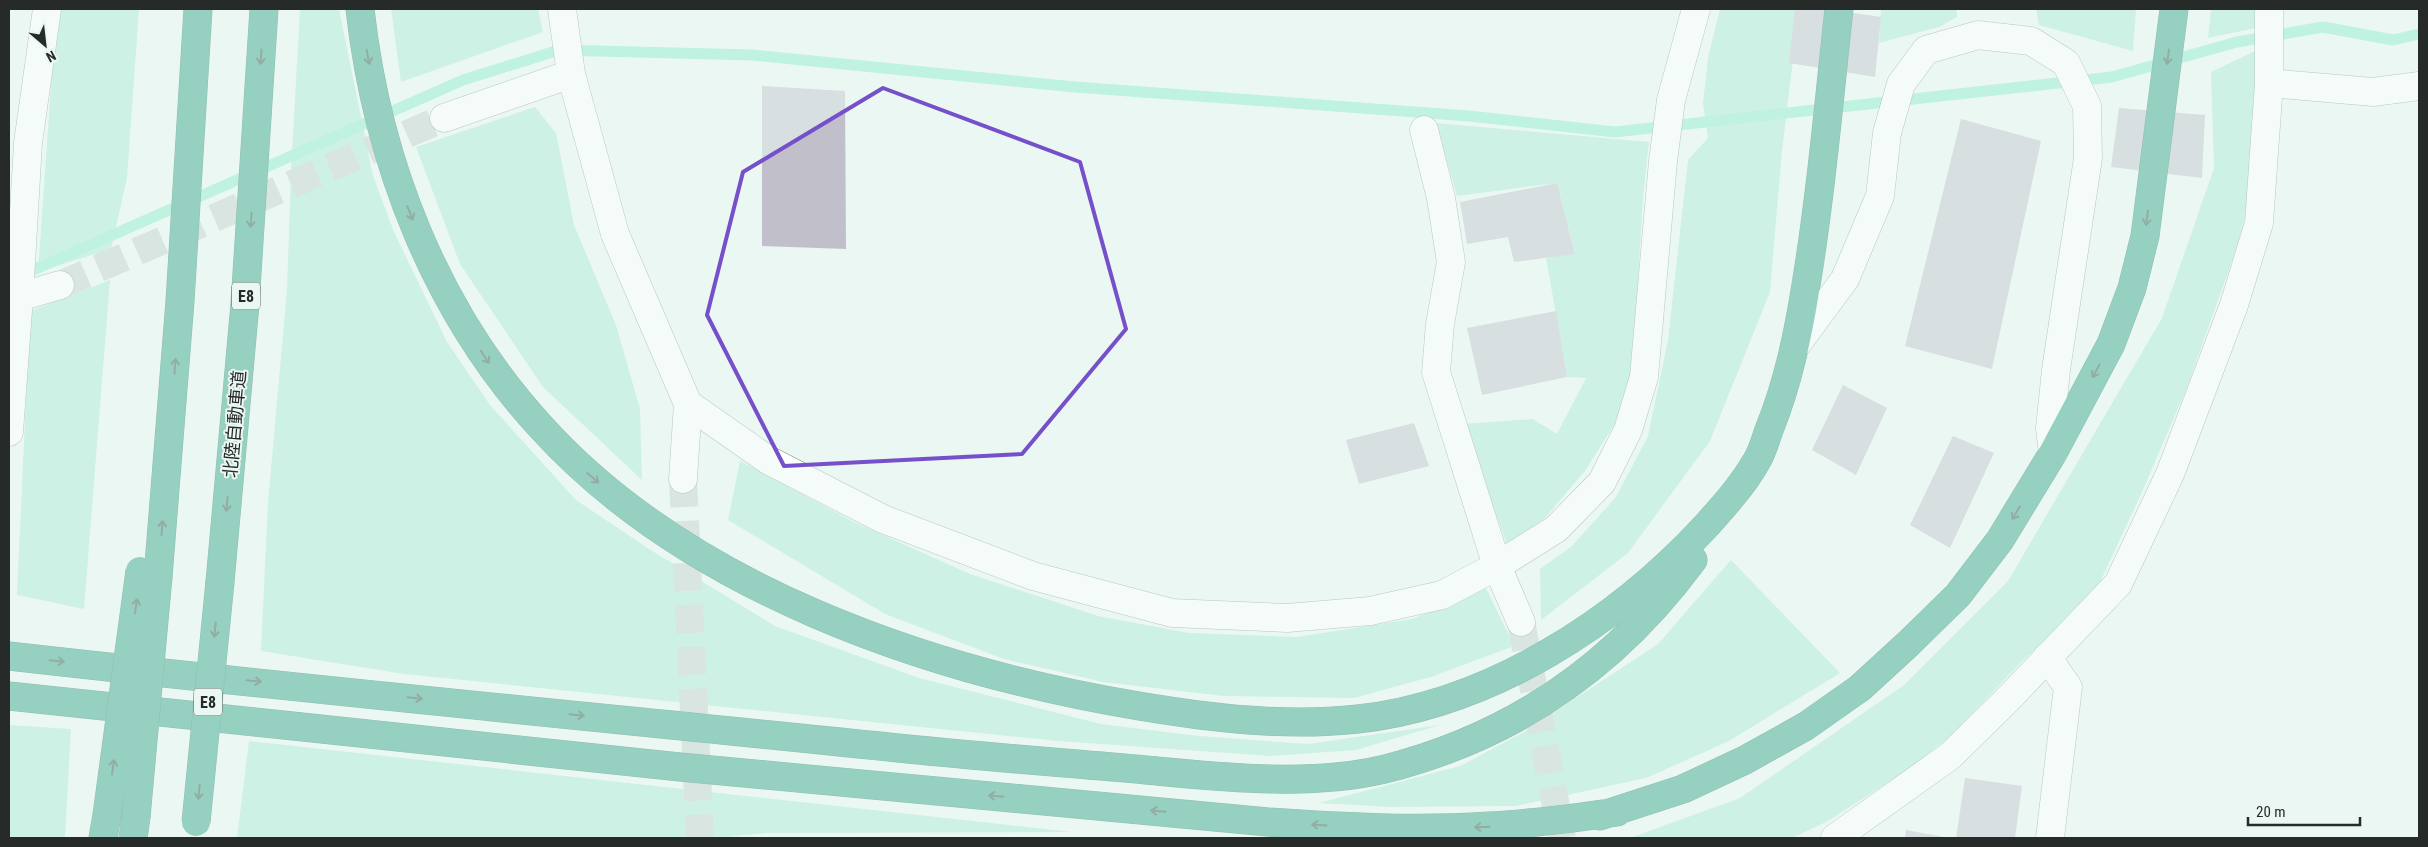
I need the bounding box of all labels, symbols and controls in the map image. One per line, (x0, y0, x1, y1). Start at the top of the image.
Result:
north arrow (20, 20, 70, 70)
text: N (44, 47, 59, 66)
one-way arrow (364, 48, 373, 64)
one-way arrow (256, 49, 265, 65)
one-way arrow (2163, 49, 2173, 65)
one-way arrow (406, 205, 415, 221)
one-way arrow (2142, 210, 2152, 226)
one-way arrow (246, 211, 255, 227)
road number: E8 (232, 282, 260, 310)
one-way arrow (481, 349, 491, 363)
one-way arrow (170, 358, 179, 374)
one-way arrow (2091, 364, 2101, 379)
street label: 北陸自動車道 (219, 369, 250, 479)
one-way arrow (586, 472, 599, 483)
one-way arrow (223, 495, 232, 511)
one-way arrow (2011, 505, 2021, 519)
one-way arrow (158, 520, 167, 536)
one-way arrow (131, 598, 141, 614)
one-way arrow (211, 622, 220, 638)
one-way arrow (49, 656, 65, 666)
one-way arrow (245, 677, 261, 686)
road number: E8 (194, 689, 222, 716)
one-way arrow (407, 693, 423, 703)
one-way arrow (569, 710, 585, 720)
one-way arrow (108, 759, 118, 775)
one-way arrow (194, 784, 204, 800)
one-way arrow (988, 791, 1004, 801)
scale bar (2248, 794, 2360, 826)
text: 20 m (2256, 803, 2286, 821)
one-way arrow (1150, 807, 1166, 816)
one-way arrow (1312, 821, 1328, 830)
one-way arrow (1474, 822, 1490, 831)

